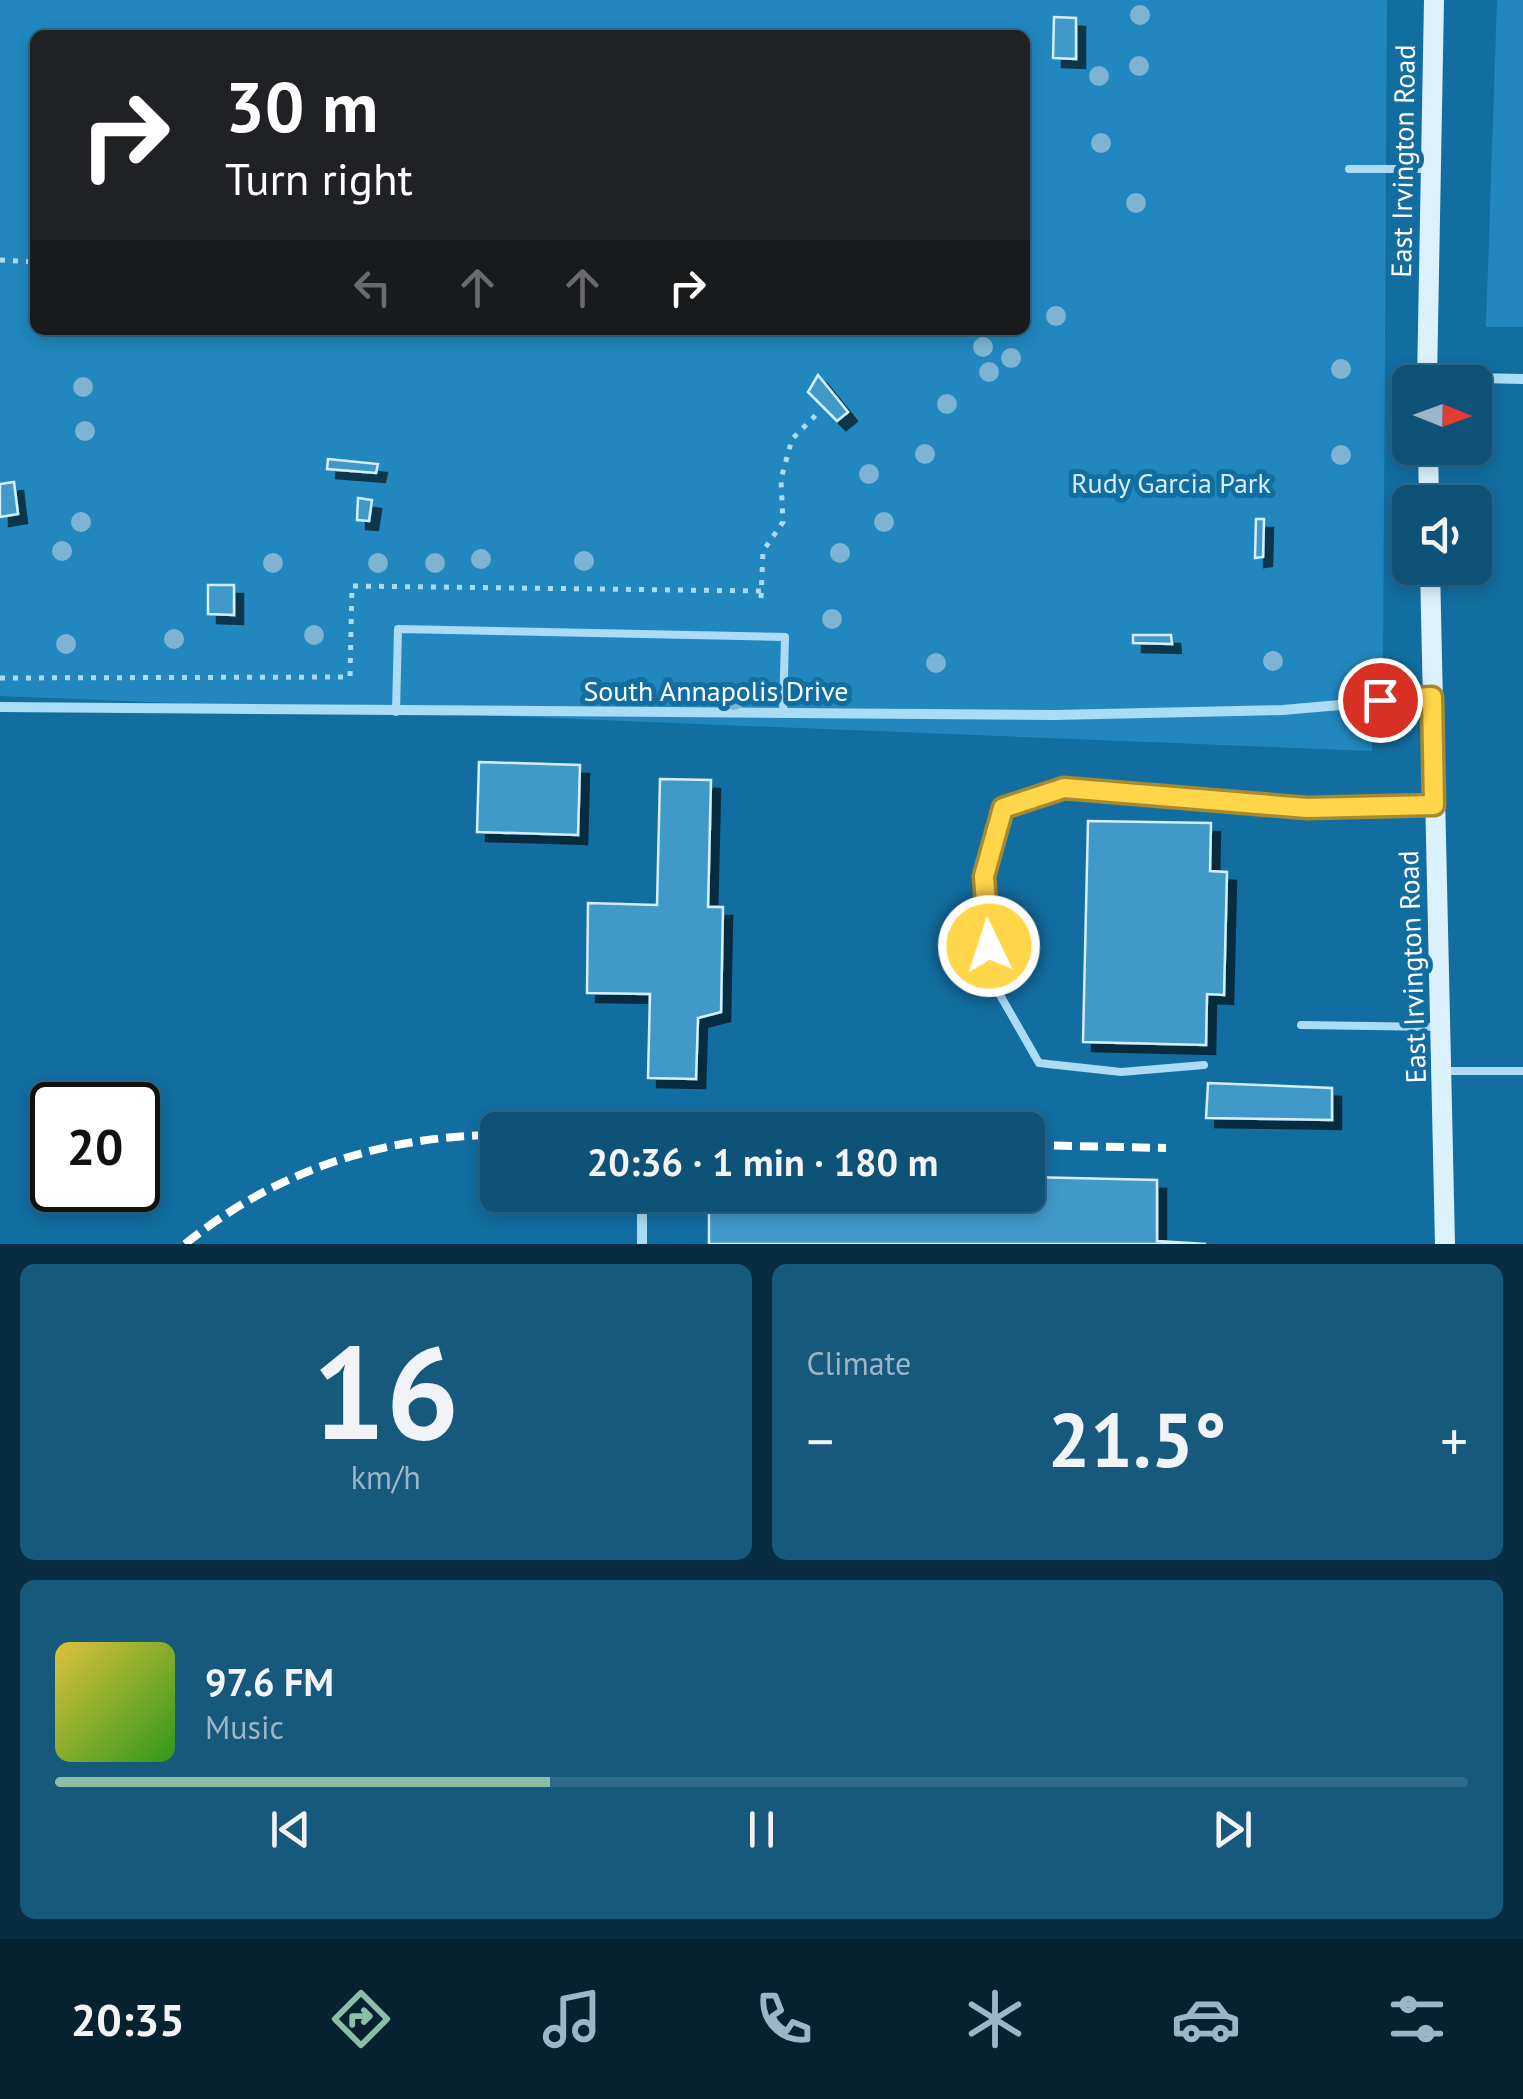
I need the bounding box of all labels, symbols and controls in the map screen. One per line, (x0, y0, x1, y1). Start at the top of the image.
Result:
street label: East Irvington Road (1382, 44, 1423, 278)
text: 30 m (225, 61, 378, 151)
icon: right (60, 70, 190, 200)
text: Turn right (225, 149, 413, 207)
icon: left (345, 260, 400, 315)
icon: ahead (450, 260, 505, 315)
icon: ahead (555, 260, 610, 315)
icon: right (660, 260, 715, 315)
north arrow (1392, 365, 1492, 465)
map controls (1392, 365, 1492, 585)
park label: Rudy Garcia Park (1071, 464, 1271, 501)
button: sound (1392, 485, 1492, 585)
pin (1338, 658, 1423, 743)
street label: South Annapolis Drive (583, 672, 849, 709)
icon: arrive (1353, 673, 1408, 728)
street label: East Irvington Road (1389, 850, 1434, 1084)
position arrow (937, 894, 1041, 998)
speed limit sign: 20 (30, 1082, 160, 1212)
text: 20:36 · 1 min · 180 m (587, 1137, 938, 1186)
text: 16 (312, 1307, 459, 1475)
text: Climate (807, 1342, 911, 1384)
text: 21.5° (1048, 1391, 1227, 1488)
text: − (807, 1405, 834, 1476)
text: + (1440, 1405, 1468, 1476)
text: km/h (351, 1456, 421, 1498)
text: 97.6 FM (205, 1657, 334, 1706)
text: Music (205, 1706, 284, 1748)
icon: previous (263, 1802, 318, 1857)
icon: pause (734, 1802, 789, 1857)
icon: next (1205, 1802, 1260, 1857)
icon: directions (326, 1984, 396, 2054)
icon: music (537, 1984, 607, 2054)
icon: phone (749, 1984, 819, 2054)
icon: climate (960, 1984, 1030, 2054)
icon: car (1171, 1984, 1241, 2054)
icon: filters (1382, 1984, 1452, 2054)
text: 20:35 (71, 1990, 185, 2048)

